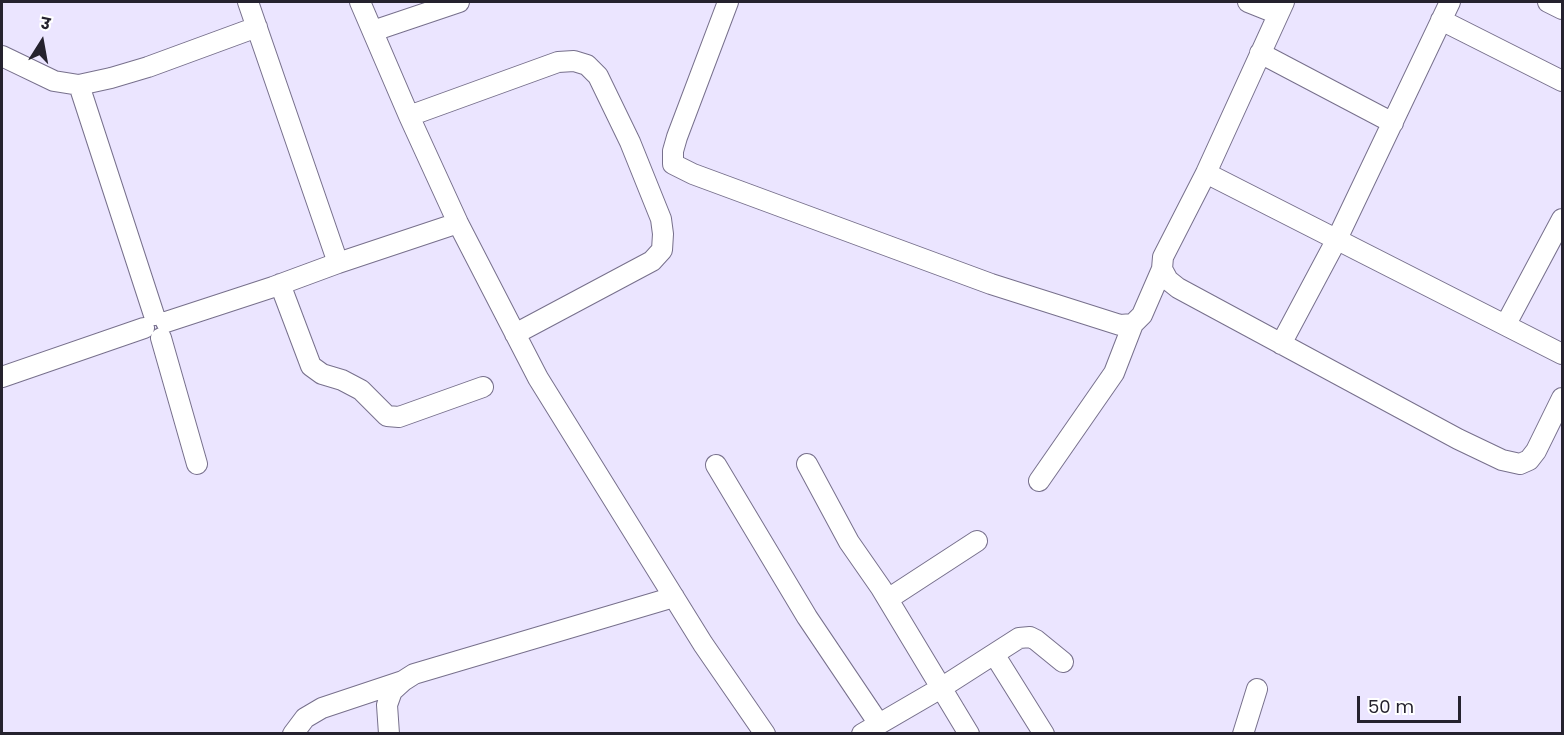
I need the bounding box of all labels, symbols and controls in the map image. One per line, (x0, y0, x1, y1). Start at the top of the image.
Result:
north arrow (12, 12, 72, 72)
text: उ (39, 12, 52, 36)
scale bar (1360, 684, 1464, 722)
text: 50 m (1368, 694, 1414, 719)

